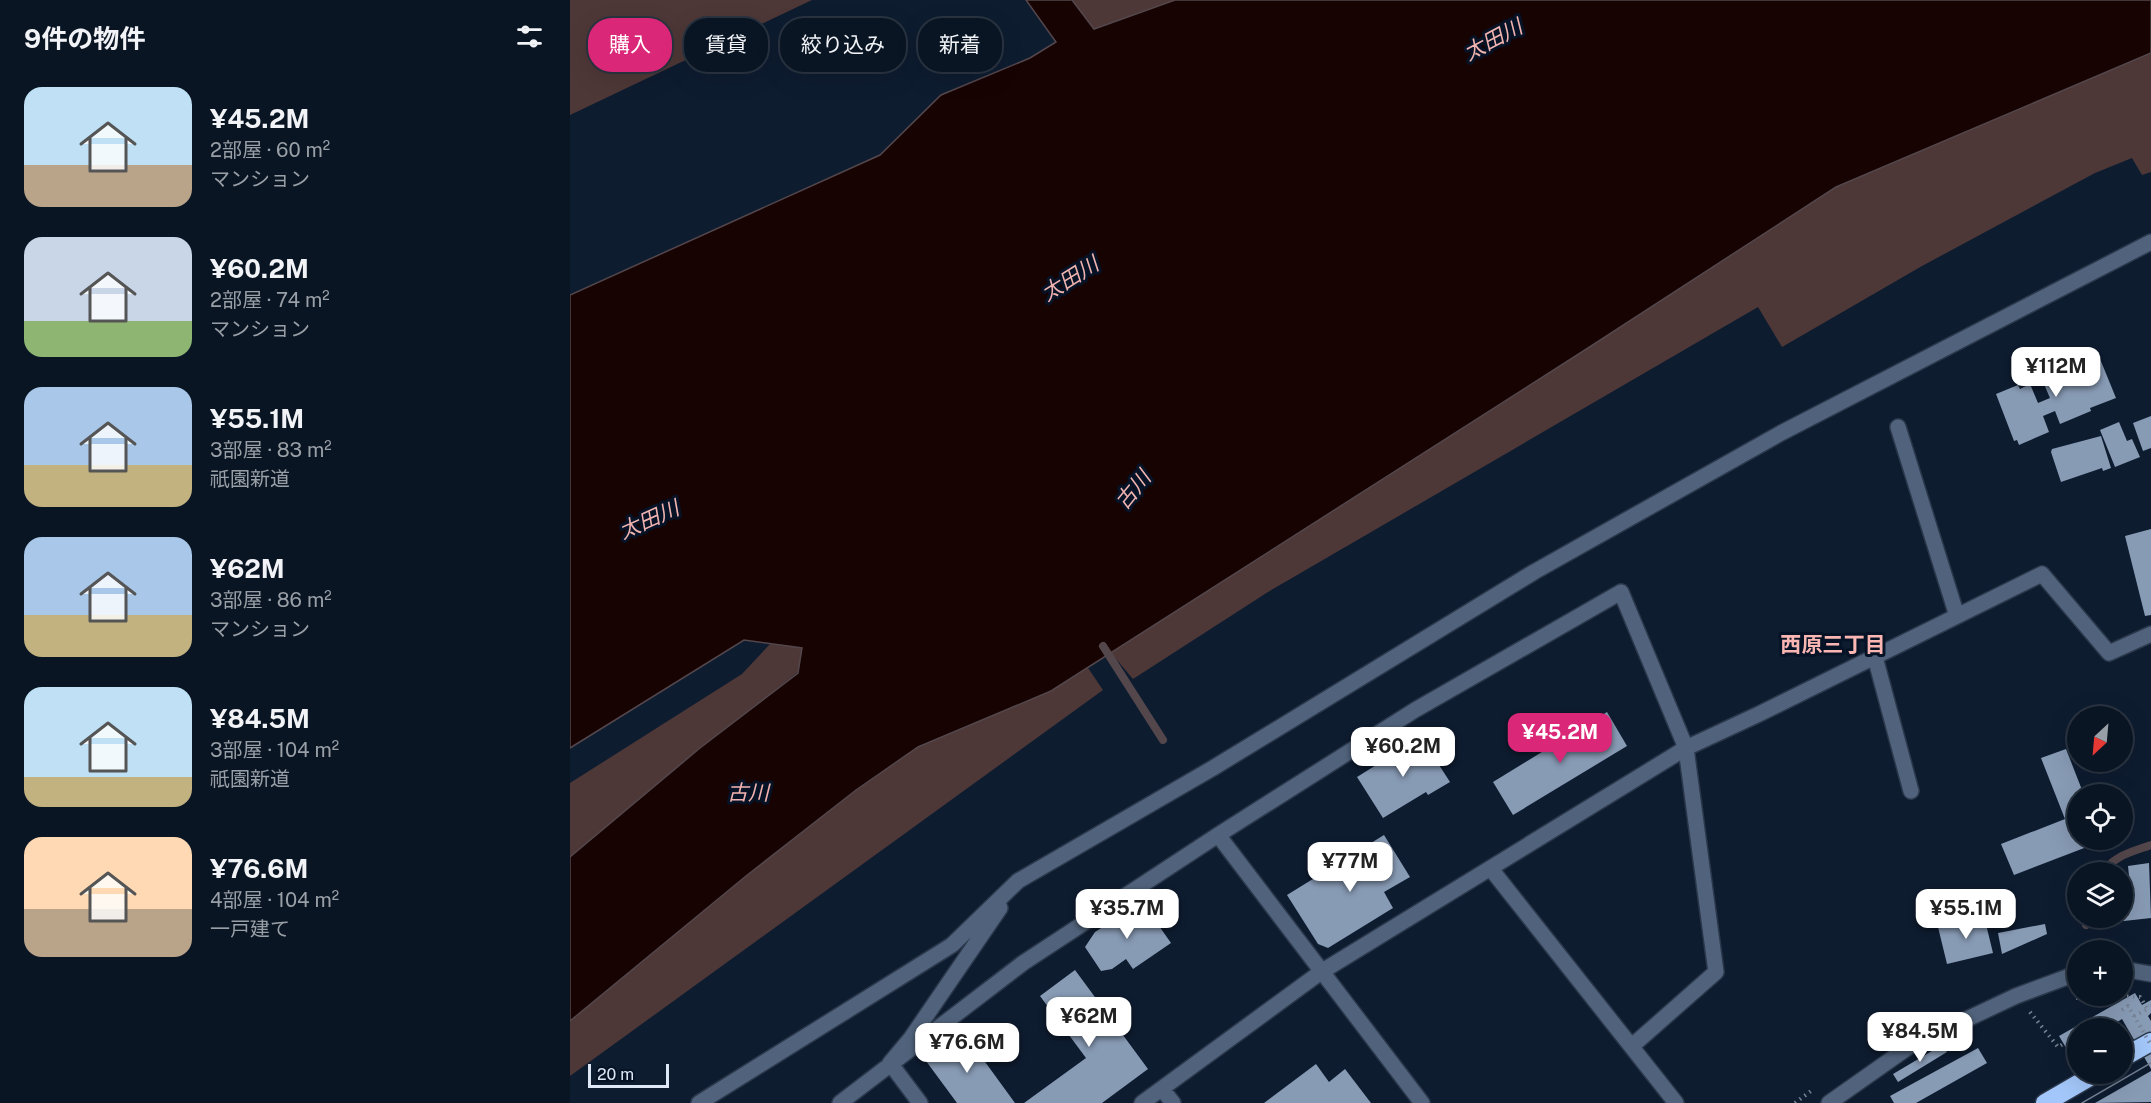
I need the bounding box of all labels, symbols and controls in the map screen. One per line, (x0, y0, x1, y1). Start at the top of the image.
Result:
water label: 太田川 (1459, 13, 1528, 65)
chip: 購入 (588, 18, 672, 72)
chip: 賃貸 (684, 18, 768, 72)
chip: 絞り込み (780, 18, 906, 72)
chip: 新着 (918, 18, 1002, 72)
icon: filters (513, 20, 546, 53)
text: 9件の物件 (24, 23, 145, 54)
text: ¥45.2M (210, 103, 309, 134)
icon: home (72, 111, 144, 183)
text: 2部屋 · 60 m² (210, 138, 330, 162)
text: マンション (210, 167, 310, 191)
water label: 太田川 (1036, 250, 1105, 306)
text: ¥60.2M (210, 253, 309, 284)
icon: home (72, 261, 144, 333)
text: 2部屋 · 74 m² (210, 288, 330, 312)
text: マンション (210, 317, 310, 341)
pin: ¥112M (2014, 347, 2098, 398)
text: ¥112M (2025, 354, 2087, 378)
text: ¥55.1M (210, 403, 304, 434)
icon: home (72, 411, 144, 483)
text: 3部屋 · 83 m² (210, 438, 332, 462)
water label: 古川 (1110, 464, 1157, 514)
text: 祇園新道 (210, 467, 290, 491)
water label: 太田川 (615, 494, 684, 544)
text: ¥62M (210, 553, 285, 584)
icon: home (72, 561, 144, 633)
text: 3部屋 · 86 m² (210, 588, 332, 612)
text: マンション (210, 617, 310, 641)
district label: 西原三丁目 (1781, 632, 1886, 657)
text: ¥84.5M (210, 703, 310, 734)
north arrow (2067, 706, 2133, 772)
map controls (2067, 706, 2133, 1084)
icon: home (72, 711, 144, 783)
pin: ¥45.2M (1511, 713, 1609, 764)
text: ¥45.2M (1522, 720, 1598, 744)
pin: ¥60.2M (1354, 727, 1452, 778)
text: ¥60.2M (1365, 734, 1441, 758)
text: 3部屋 · 104 m² (210, 738, 339, 762)
text: 祇園新道 (210, 767, 290, 791)
water label: 古川 (727, 780, 771, 805)
button: locate (2067, 784, 2133, 850)
pin: ¥77M (1314, 842, 1386, 893)
text: ¥77M (1322, 849, 1378, 873)
text: ¥76.6M (210, 853, 308, 884)
icon: home (72, 861, 144, 933)
button: layers (2067, 862, 2133, 928)
text: 4部屋 · 104 m² (210, 888, 339, 912)
pin: ¥35.7M (1078, 889, 1176, 940)
pin: ¥55.1M (1917, 889, 2015, 940)
text: ¥35.7M (1090, 896, 1164, 920)
text: ¥55.1M (1930, 896, 2002, 920)
text: 一戸建て (210, 917, 290, 941)
button: + (2067, 940, 2133, 1006)
pin: ¥62M (1053, 997, 1125, 1048)
text: ¥62M (1060, 1004, 1118, 1028)
pin: ¥84.5M (1871, 1012, 1969, 1063)
button: − (2067, 1018, 2133, 1084)
text: ¥84.5M (1882, 1019, 1958, 1043)
pin: ¥76.6M (918, 1023, 1016, 1074)
text: ¥76.6M (929, 1030, 1005, 1054)
scale bar (588, 1061, 669, 1088)
text: 20 m (597, 1065, 634, 1084)

